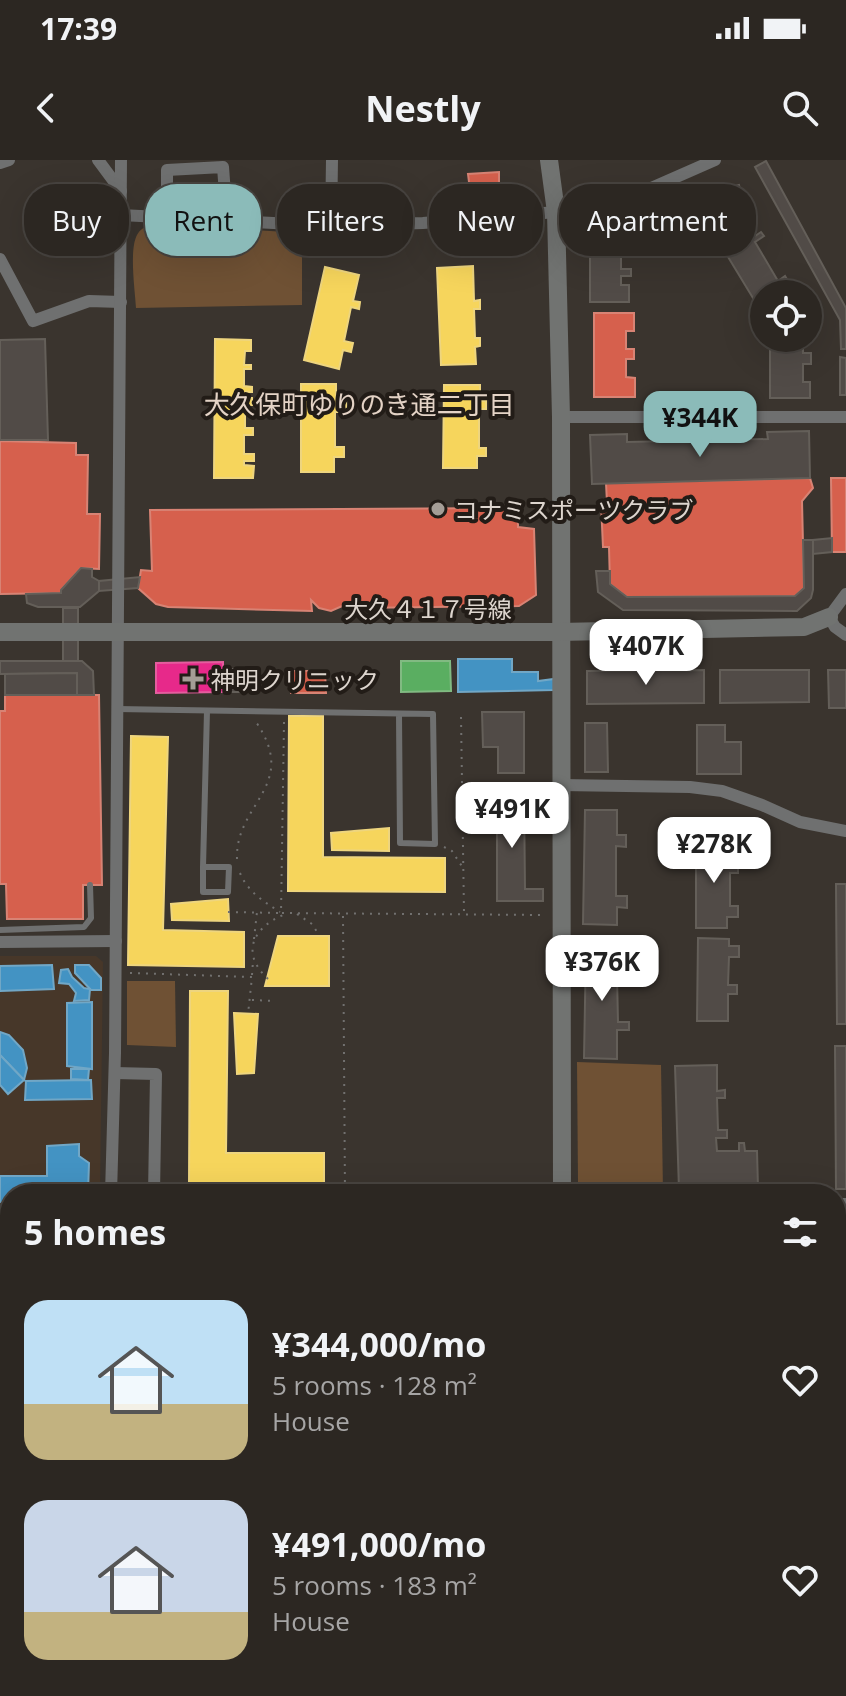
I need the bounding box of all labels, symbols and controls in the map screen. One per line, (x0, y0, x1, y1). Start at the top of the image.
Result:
text: 17:39 (40, 8, 117, 49)
text: Nestly (365, 84, 481, 133)
icon: back (24, 86, 68, 130)
icon: search (778, 86, 822, 130)
chip: Buy (24, 184, 129, 256)
chip: Rent (145, 184, 261, 256)
chip: Filters (277, 184, 413, 256)
chip: New (429, 184, 543, 256)
chip: Apartment (559, 184, 756, 256)
map controls (750, 280, 822, 352)
button: locate (750, 280, 822, 352)
district label: 大久保町ゆりのき通二丁目 (203, 386, 515, 422)
pin: ¥344K (644, 391, 756, 459)
text: ¥344K (662, 399, 738, 435)
place label: コナミスポーツクラブ (454, 493, 694, 526)
marker: コナミスポーツクラブ (429, 500, 447, 518)
street label: 大久４１７号線 (344, 592, 512, 625)
pin: ¥407K (590, 619, 702, 687)
text: ¥407K (608, 627, 684, 663)
place label: 神明クリニック (211, 663, 379, 696)
marker: 神明クリニック (182, 668, 204, 690)
pin: ¥491K (456, 782, 568, 850)
text: ¥491K (474, 790, 550, 826)
pin: ¥278K (658, 817, 770, 885)
text: ¥278K (676, 825, 752, 861)
pin: ¥376K (546, 935, 658, 1003)
text: ¥376K (564, 943, 640, 979)
text: 5 homes (24, 1209, 166, 1255)
icon: filters (778, 1210, 822, 1254)
text: ¥344,000/mo (272, 1321, 486, 1367)
icon: home (88, 1332, 184, 1428)
icon: heart (778, 1358, 822, 1402)
text: 5 rooms · 128 m² (272, 1367, 477, 1403)
text: House (272, 1403, 350, 1439)
text: ¥491,000/mo (272, 1521, 486, 1567)
icon: home (88, 1532, 184, 1628)
icon: heart (778, 1558, 822, 1602)
text: 5 rooms · 183 m² (272, 1567, 477, 1603)
text: House (272, 1603, 350, 1639)

